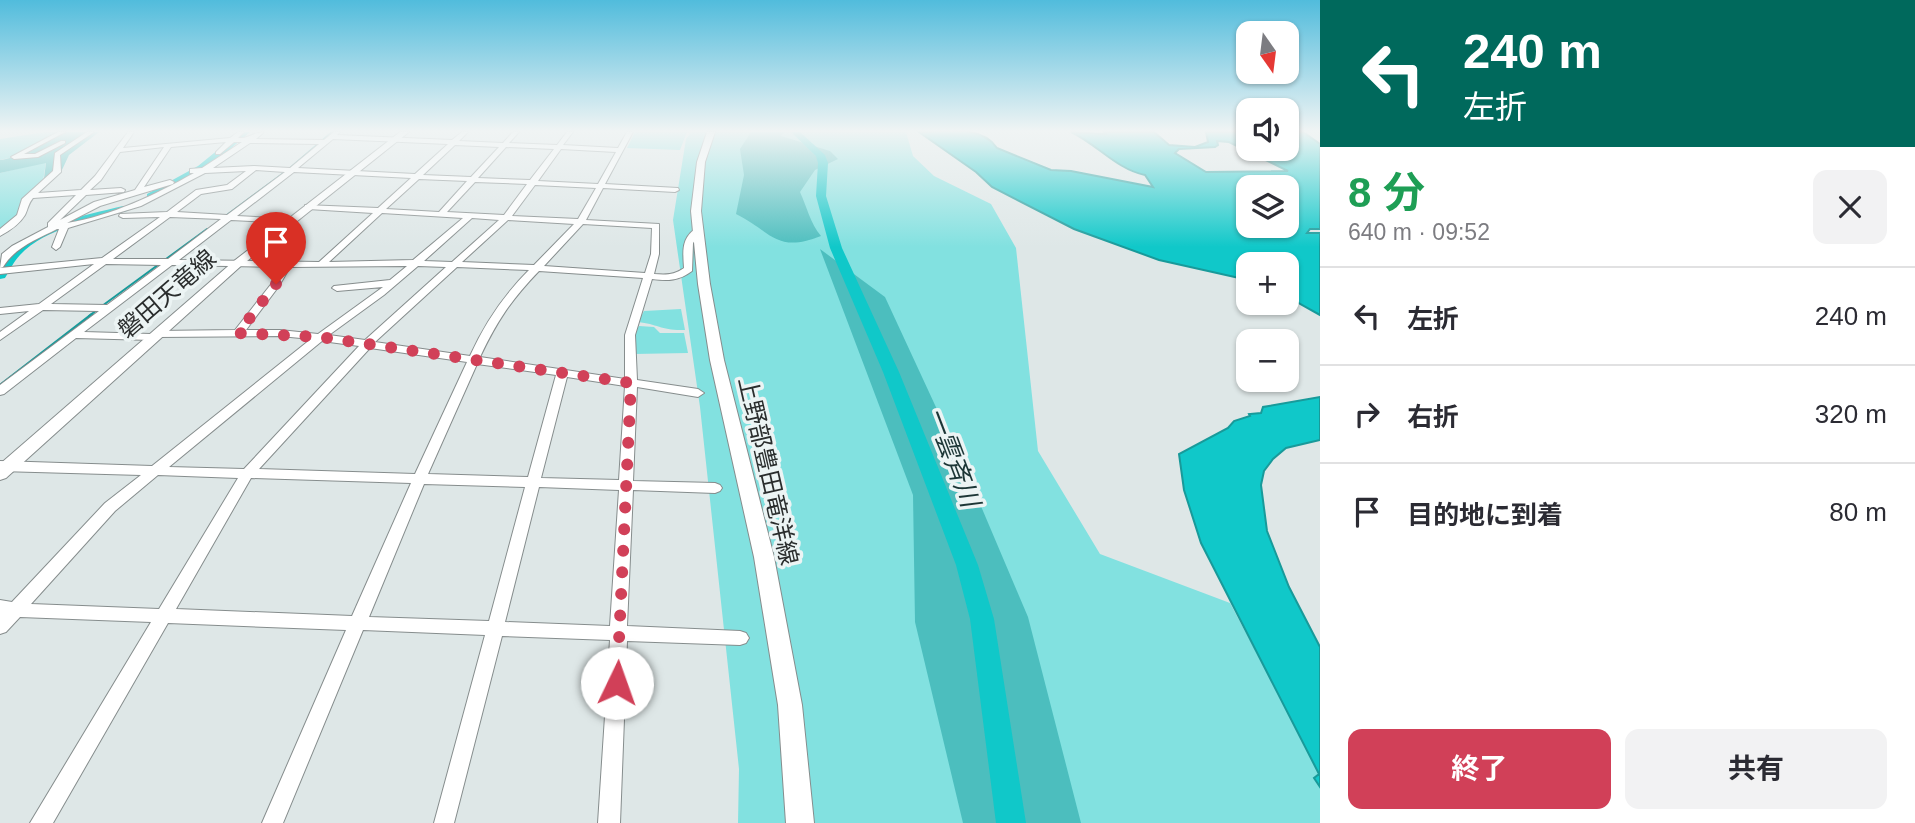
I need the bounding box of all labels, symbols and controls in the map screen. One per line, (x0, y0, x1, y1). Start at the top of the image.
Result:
north arrow (1236, 21, 1298, 84)
map controls (1236, 21, 1299, 392)
text: 240 m (1463, 24, 1602, 78)
icon: left (1348, 28, 1439, 119)
text: 左折 (1463, 89, 1527, 125)
button: sound (1236, 98, 1299, 161)
text: 8 分 (1348, 169, 1425, 216)
button: close (1813, 170, 1887, 244)
button: layers (1236, 175, 1299, 238)
pin (246, 212, 306, 284)
text: 640 m · 09:52 (1348, 219, 1490, 245)
icon: arrive (257, 223, 295, 261)
street label: 磐田天竜線 (113, 244, 221, 343)
button: + (1236, 252, 1299, 315)
icon: left (1348, 297, 1386, 335)
text: 240 m (1815, 301, 1887, 331)
text: 左折 (1407, 304, 1459, 334)
button: − (1236, 329, 1299, 392)
street label: 上野部豊田竜洋線 (734, 374, 803, 567)
icon: right (1348, 395, 1386, 433)
text: 320 m (1815, 399, 1887, 429)
text: 右折 (1407, 402, 1459, 432)
water label: 一雲斉川 (920, 403, 987, 514)
icon: arrive (1348, 493, 1386, 531)
text: 80 m (1829, 497, 1887, 527)
text: 目的地に到着 (1407, 500, 1563, 530)
position arrow (580, 646, 654, 720)
button: 終了 (1348, 729, 1611, 809)
button: 共有 (1625, 729, 1887, 809)

